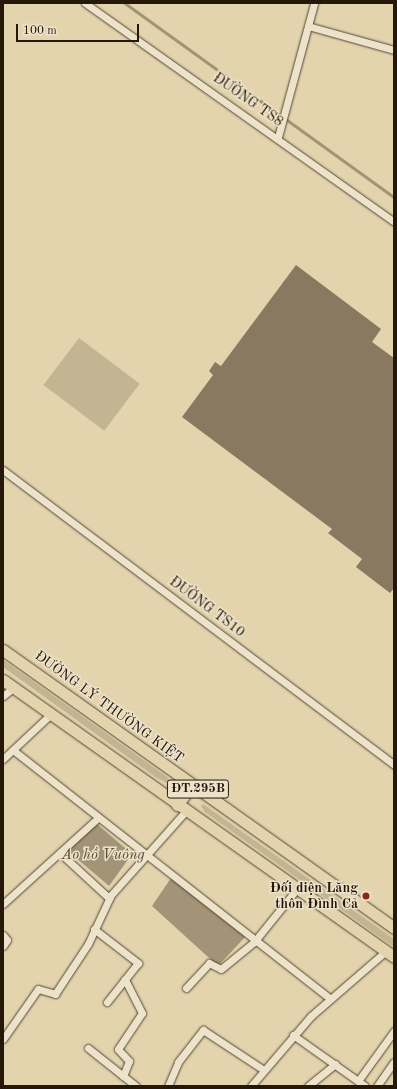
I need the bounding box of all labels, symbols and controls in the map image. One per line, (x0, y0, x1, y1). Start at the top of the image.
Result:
scale bar (18, 16, 141, 42)
text: 100 m (23, 25, 57, 37)
street label: ĐƯỜNG TS8 (210, 70, 286, 130)
street label: ĐƯỜNG TS10 (166, 573, 248, 641)
street label: ĐƯỜNG LÝ THƯỜNG KIỆT (31, 647, 187, 767)
road number: ĐT.295B (166, 778, 230, 800)
water label: Ao hồ Vuông (61, 847, 145, 865)
place label: Đối diện Lăng thôn Đình Cả (270, 880, 358, 912)
marker: Đối diện Lăng thôn Đình Cả (361, 891, 371, 901)

